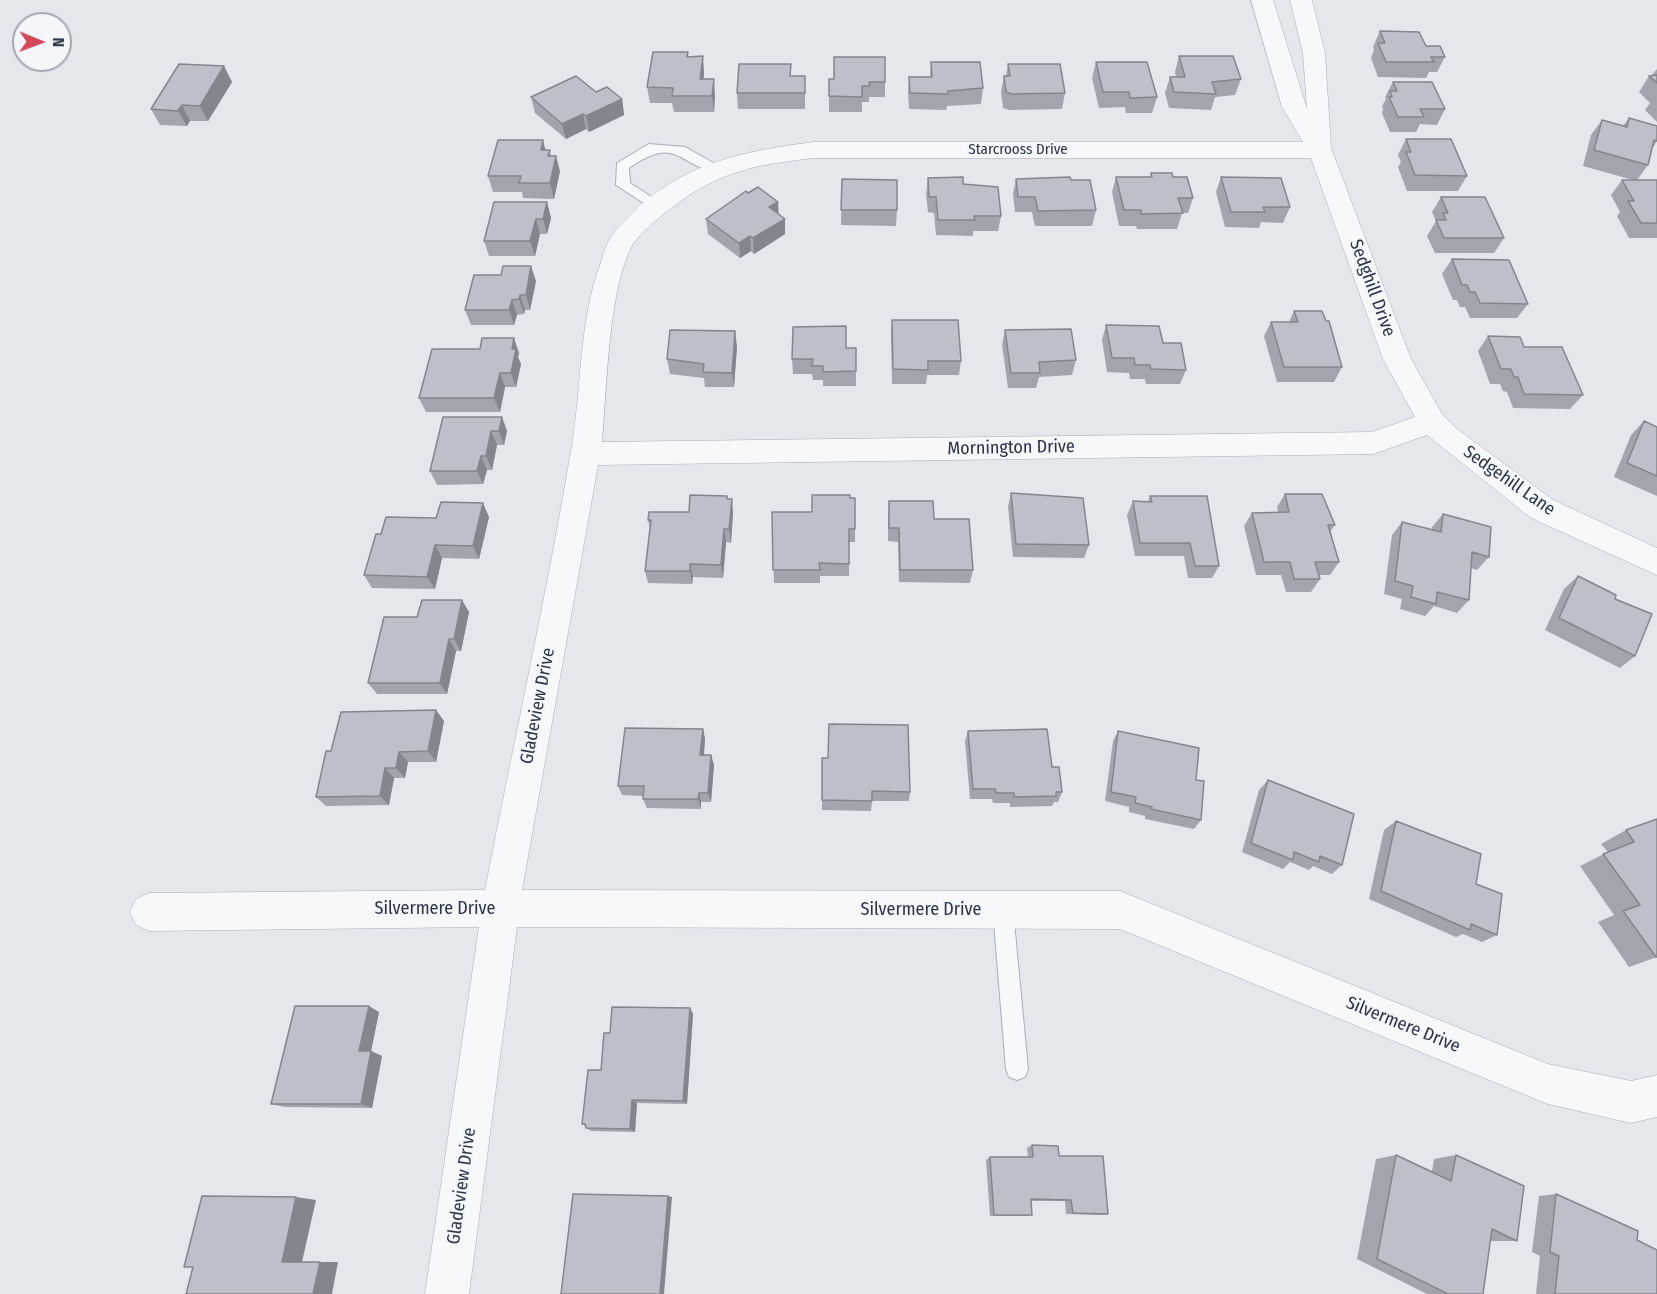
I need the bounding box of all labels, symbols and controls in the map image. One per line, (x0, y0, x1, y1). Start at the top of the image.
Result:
north arrow (12, 12, 72, 72)
text: N (49, 37, 68, 47)
street label: Starcrooss Drive (968, 141, 1068, 159)
street label: Sedghill Drive (1344, 236, 1400, 340)
street label: Mornington Drive (947, 436, 1075, 460)
street label: Sedgehill Lane (1459, 441, 1559, 521)
street label: Gladeview Drive (516, 646, 560, 766)
street label: Silvermere Drive (375, 898, 495, 920)
street label: Silvermere Drive (861, 899, 981, 921)
street label: Silvermere Drive (1343, 992, 1463, 1058)
street label: Gladeview Drive (443, 1126, 481, 1246)

